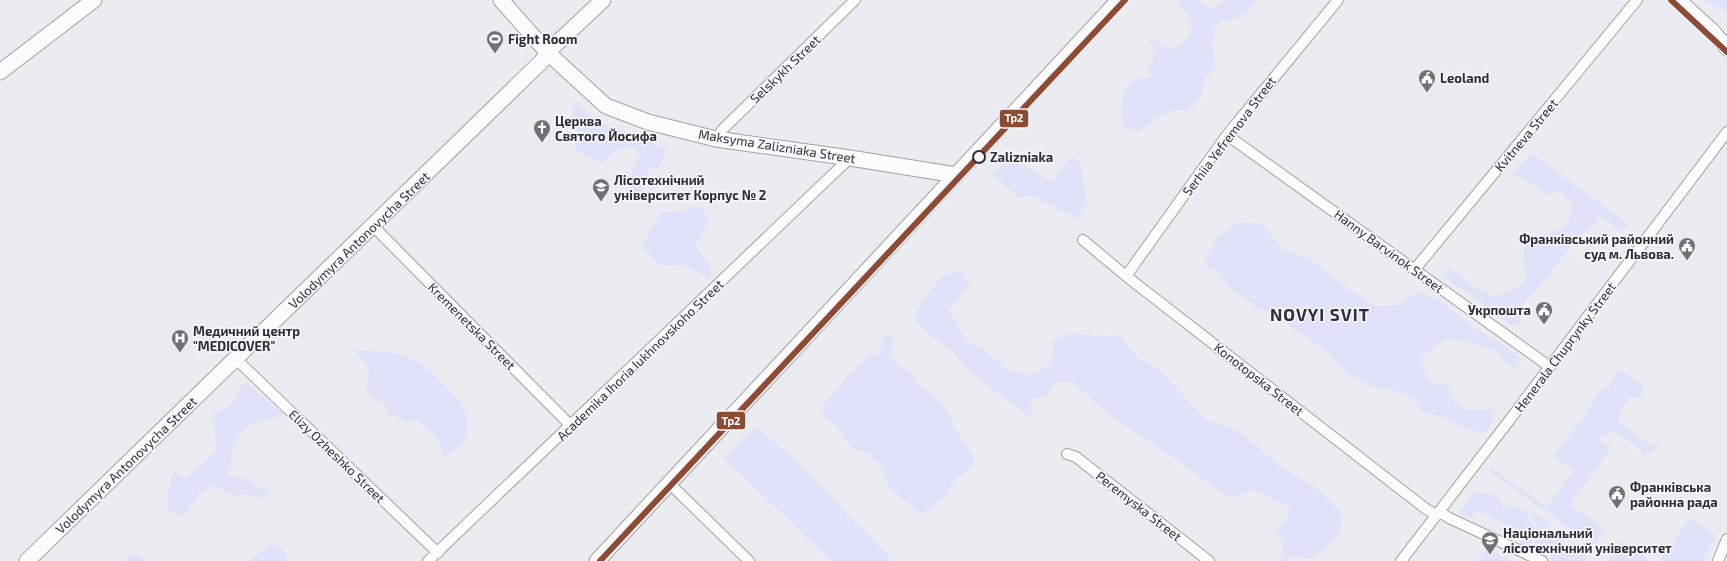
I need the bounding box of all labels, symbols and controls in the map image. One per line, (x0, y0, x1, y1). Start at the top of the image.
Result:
sports icon: Fight Room (485, 29, 505, 54)
place label: Fight Room (508, 31, 577, 47)
street label: Selskykh Street (747, 31, 823, 107)
public building icon: Leoland (1417, 68, 1437, 93)
place label: Leoland (1440, 70, 1489, 86)
street label: Serhiia Yefremova Street (1179, 73, 1279, 199)
street label: Kvitneva Street (1491, 95, 1561, 175)
line badge: Тр2 (999, 109, 1029, 128)
text: Тр2 (1005, 111, 1023, 124)
place label: Церква Святого Йосифа (555, 113, 657, 144)
church icon: Церква Святого Йосифа (532, 118, 552, 143)
street label: Maksyma Zalizniaka Street (697, 126, 857, 166)
place label: Zalizniaka (990, 149, 1053, 165)
marker: Zalizniaka (972, 150, 986, 164)
street label: Volodymyra Antonovycha Street (285, 168, 433, 312)
place label: Лісотехнічний університет Корпус № 2 (614, 172, 766, 203)
school or university icon: Лісотехнічний університет Корпус № 2 (591, 177, 611, 202)
street label: Hanny Barvinok Street (1331, 206, 1447, 296)
place label: Франківський районний суд м. Львова. (1519, 231, 1674, 262)
public building icon: Франківський районний суд м. Львова. (1677, 236, 1697, 261)
street label: Academika Ihoria Iukhnovskoho Street (553, 276, 727, 444)
street label: Kremenetska Street (425, 279, 519, 373)
street label: Henerala Chuprynky Street (1511, 279, 1619, 415)
public building icon: Укрпошта (1534, 300, 1554, 325)
place label: Укрпошта (1468, 302, 1531, 318)
district label: NOVYI SVIT (1270, 304, 1370, 324)
place label: Медичний центр "MEDICOVER" (193, 323, 300, 354)
hospital icon: Медичний центр "MEDICOVER" (170, 328, 190, 353)
street label: Konotopska Street (1211, 339, 1307, 419)
street label: Volodymyra Antonovycha Street (52, 393, 200, 537)
street label: Elizy Ozheshko Street (286, 406, 388, 506)
line badge: Тр2 (716, 411, 746, 430)
text: Тр2 (722, 414, 740, 427)
street label: Peremyska Street (1093, 468, 1185, 544)
place label: Франківська районна рада (1630, 479, 1718, 510)
public building icon: Франківська районна рада (1607, 484, 1627, 509)
place label: Національний лісотехнічний університет (1503, 525, 1672, 556)
school or university icon: Національний лісотехнічний університет (1480, 530, 1500, 555)

